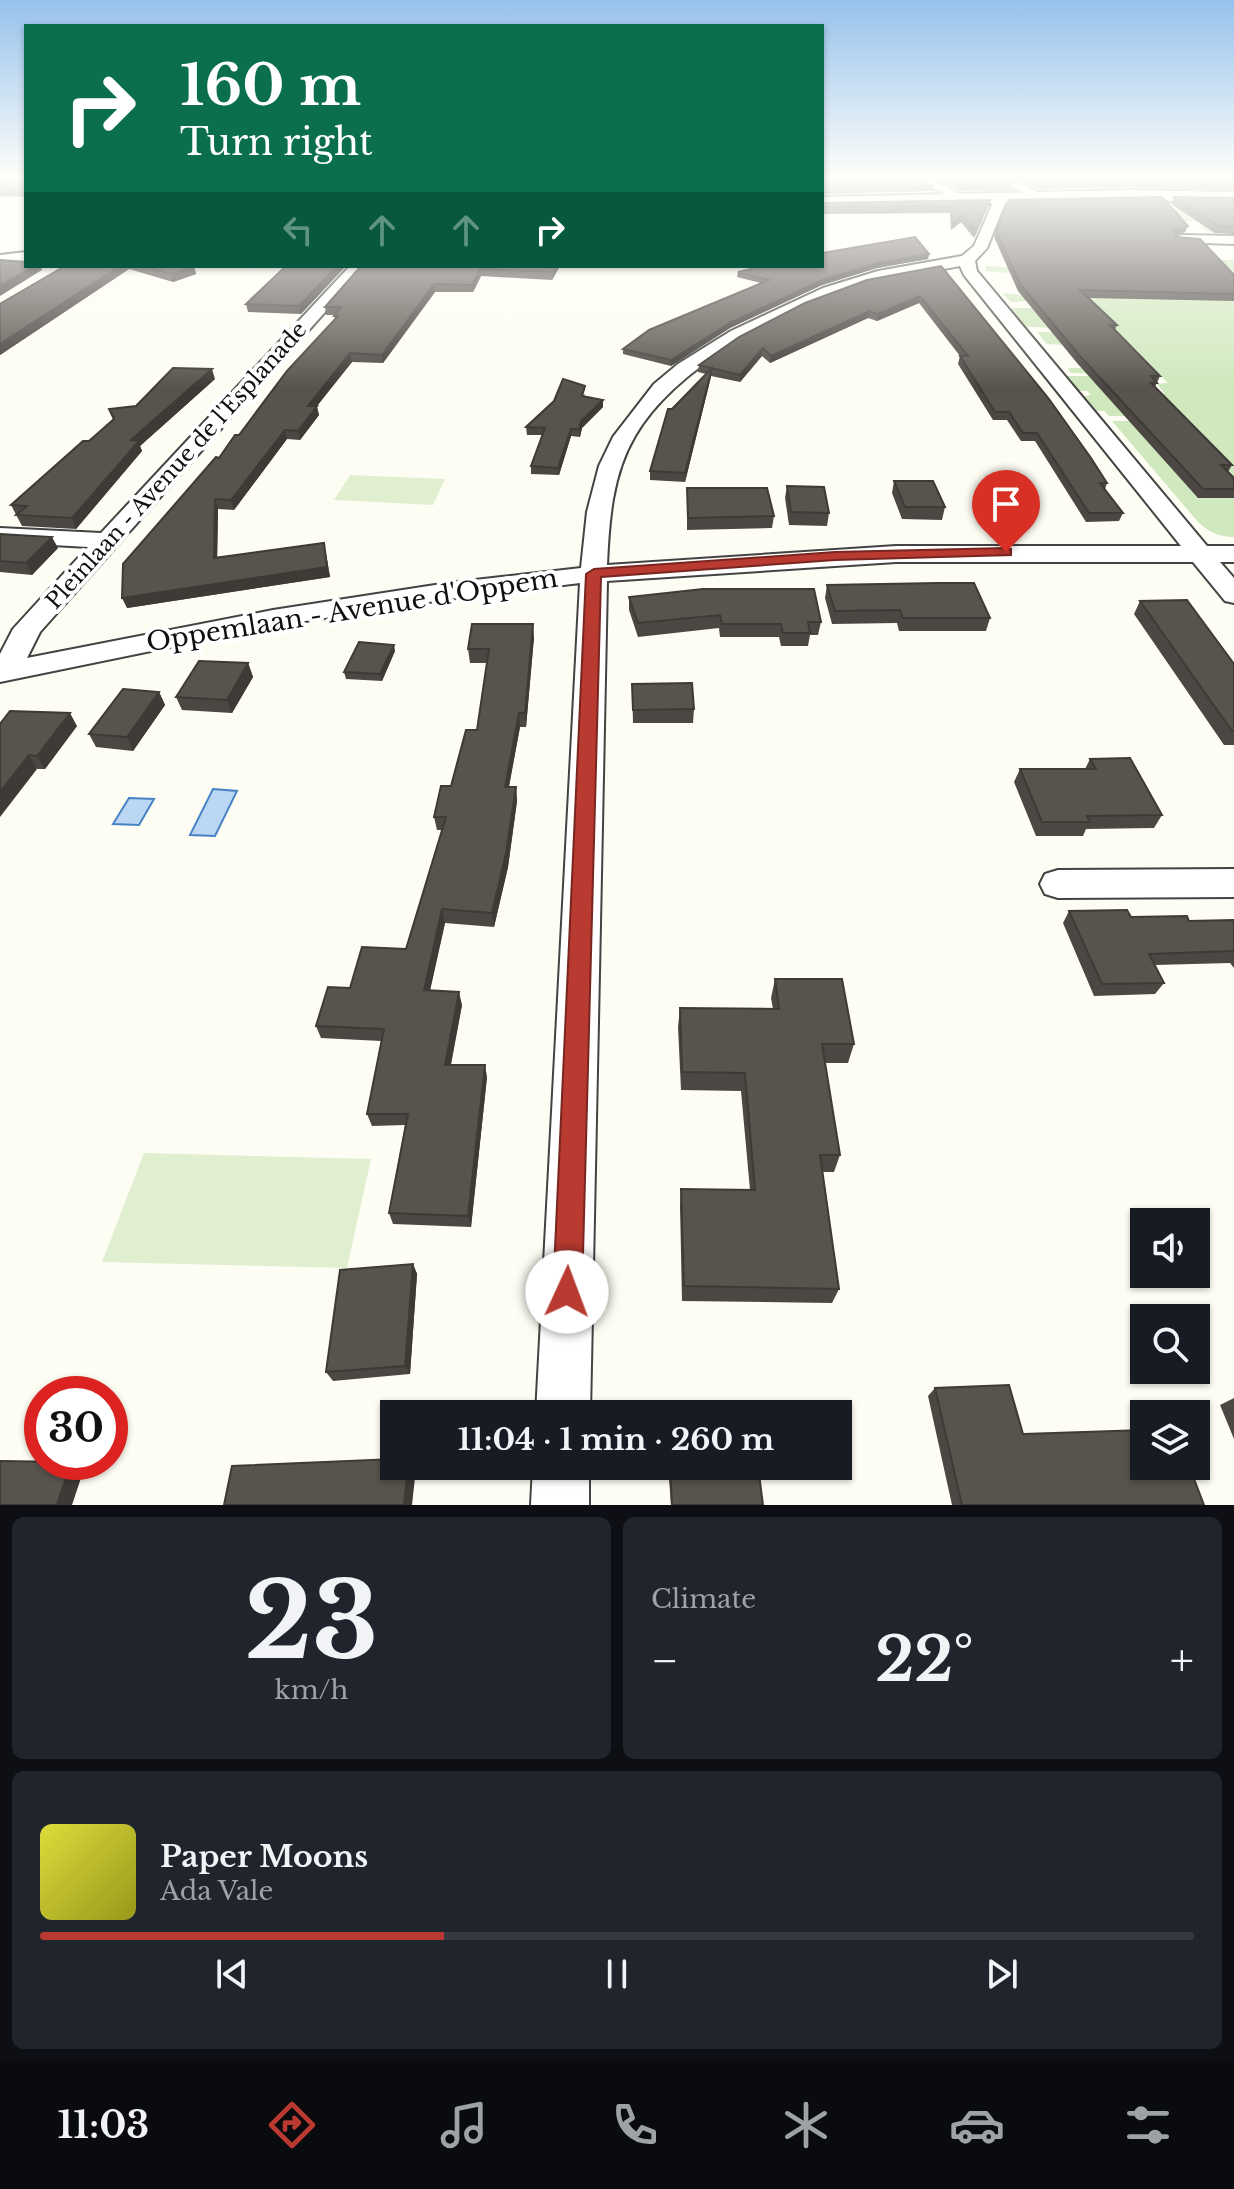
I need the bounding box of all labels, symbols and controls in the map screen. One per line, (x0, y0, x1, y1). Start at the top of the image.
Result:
text: 160 m (180, 51, 361, 120)
icon: right (48, 56, 152, 160)
text: Turn right (180, 120, 373, 165)
icon: left (276, 208, 320, 252)
icon: ahead (360, 208, 404, 252)
icon: ahead (444, 208, 488, 252)
icon: right (528, 208, 572, 252)
street label: Pleinlaan - Avenue de l'Esplanade (40, 316, 313, 614)
pin (972, 470, 1040, 552)
icon: arrive (984, 482, 1028, 526)
street label: Oppemlaan - Avenue d'Oppem (144, 562, 560, 658)
map controls (1130, 1208, 1210, 1480)
button: sound (1130, 1208, 1210, 1288)
position arrow (525, 1250, 609, 1334)
button: search (1130, 1304, 1210, 1384)
speed limit sign: 30 (24, 1376, 128, 1480)
button: layers (1130, 1400, 1210, 1480)
text: 11:04 · 1 min · 260 m (458, 1421, 774, 1458)
text: 23 (245, 1557, 378, 1686)
text: Climate (651, 1583, 756, 1615)
text: 22° (875, 1623, 973, 1697)
text: − (651, 1633, 679, 1688)
text: + (1170, 1633, 1194, 1688)
text: km/h (275, 1674, 348, 1706)
text: Paper Moons (160, 1838, 368, 1875)
text: Ada Vale (160, 1875, 273, 1907)
icon: previous (210, 1952, 254, 1996)
icon: pause (595, 1952, 639, 1996)
icon: next (980, 1952, 1024, 1996)
icon: directions (264, 2097, 320, 2153)
icon: music (436, 2097, 492, 2153)
icon: phone (607, 2097, 663, 2153)
icon: climate (778, 2097, 834, 2153)
icon: car (949, 2097, 1005, 2153)
icon: filters (1120, 2097, 1176, 2153)
text: 11:03 (58, 2103, 149, 2148)

